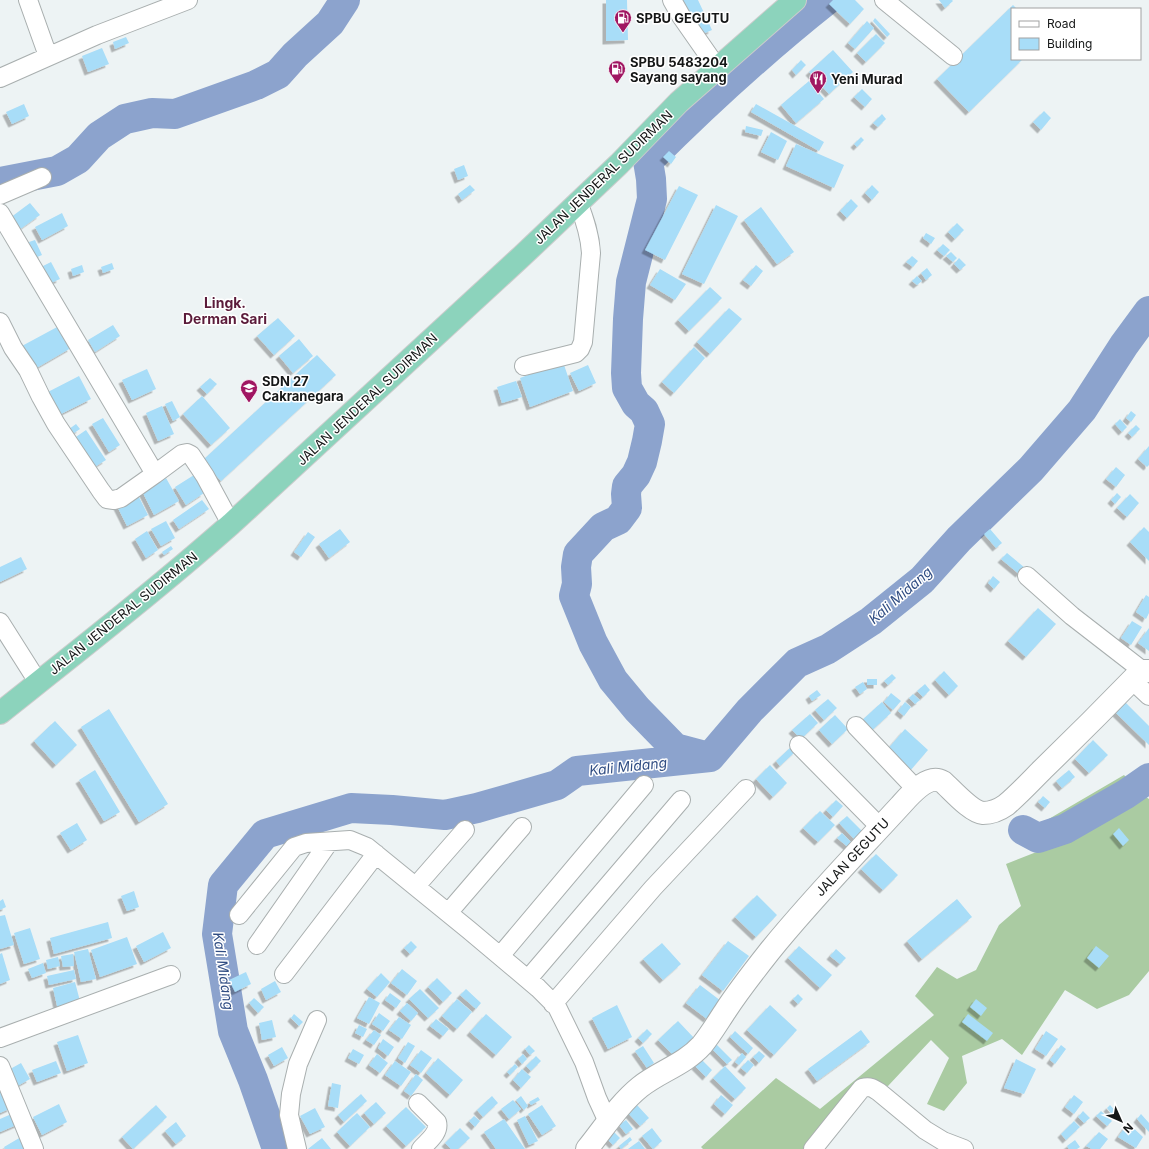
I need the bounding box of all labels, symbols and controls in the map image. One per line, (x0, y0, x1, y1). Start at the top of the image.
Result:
fuel station icon: SPBU GEGUTU (613, 8, 633, 33)
legend (1011, 8, 1141, 60)
place label: SPBU GEGUTU (636, 10, 729, 26)
text: Road (1047, 16, 1076, 31)
text: Building (1047, 36, 1092, 51)
place label: SPBU 5483204 Sayang sayang (630, 54, 728, 85)
fuel station icon: SPBU 5483204 Sayang sayang (607, 59, 627, 84)
restaurant icon: Yeni Murad (808, 69, 828, 94)
place label: Yeni Murad (831, 71, 903, 87)
street label: JALAN JENDERAL SUDIRMAN (530, 107, 676, 247)
district label: Lingk. Derman Sari (183, 294, 267, 327)
street label: JALAN JENDERAL SUDIRMAN (293, 330, 441, 468)
place label: SDN 27 Cakranegara (262, 373, 344, 404)
school or university icon: SDN 27 Cakranegara (239, 378, 259, 403)
street label: JALAN JENDERAL SUDIRMAN (46, 548, 200, 678)
water label: Kali Midang (865, 563, 935, 627)
water label: Kali Midang (588, 753, 668, 779)
street label: JALAN GEGUTU (812, 815, 892, 899)
water label: Kali Midang (210, 931, 238, 1011)
north arrow (1101, 1101, 1141, 1141)
text: N (1120, 1120, 1136, 1136)

